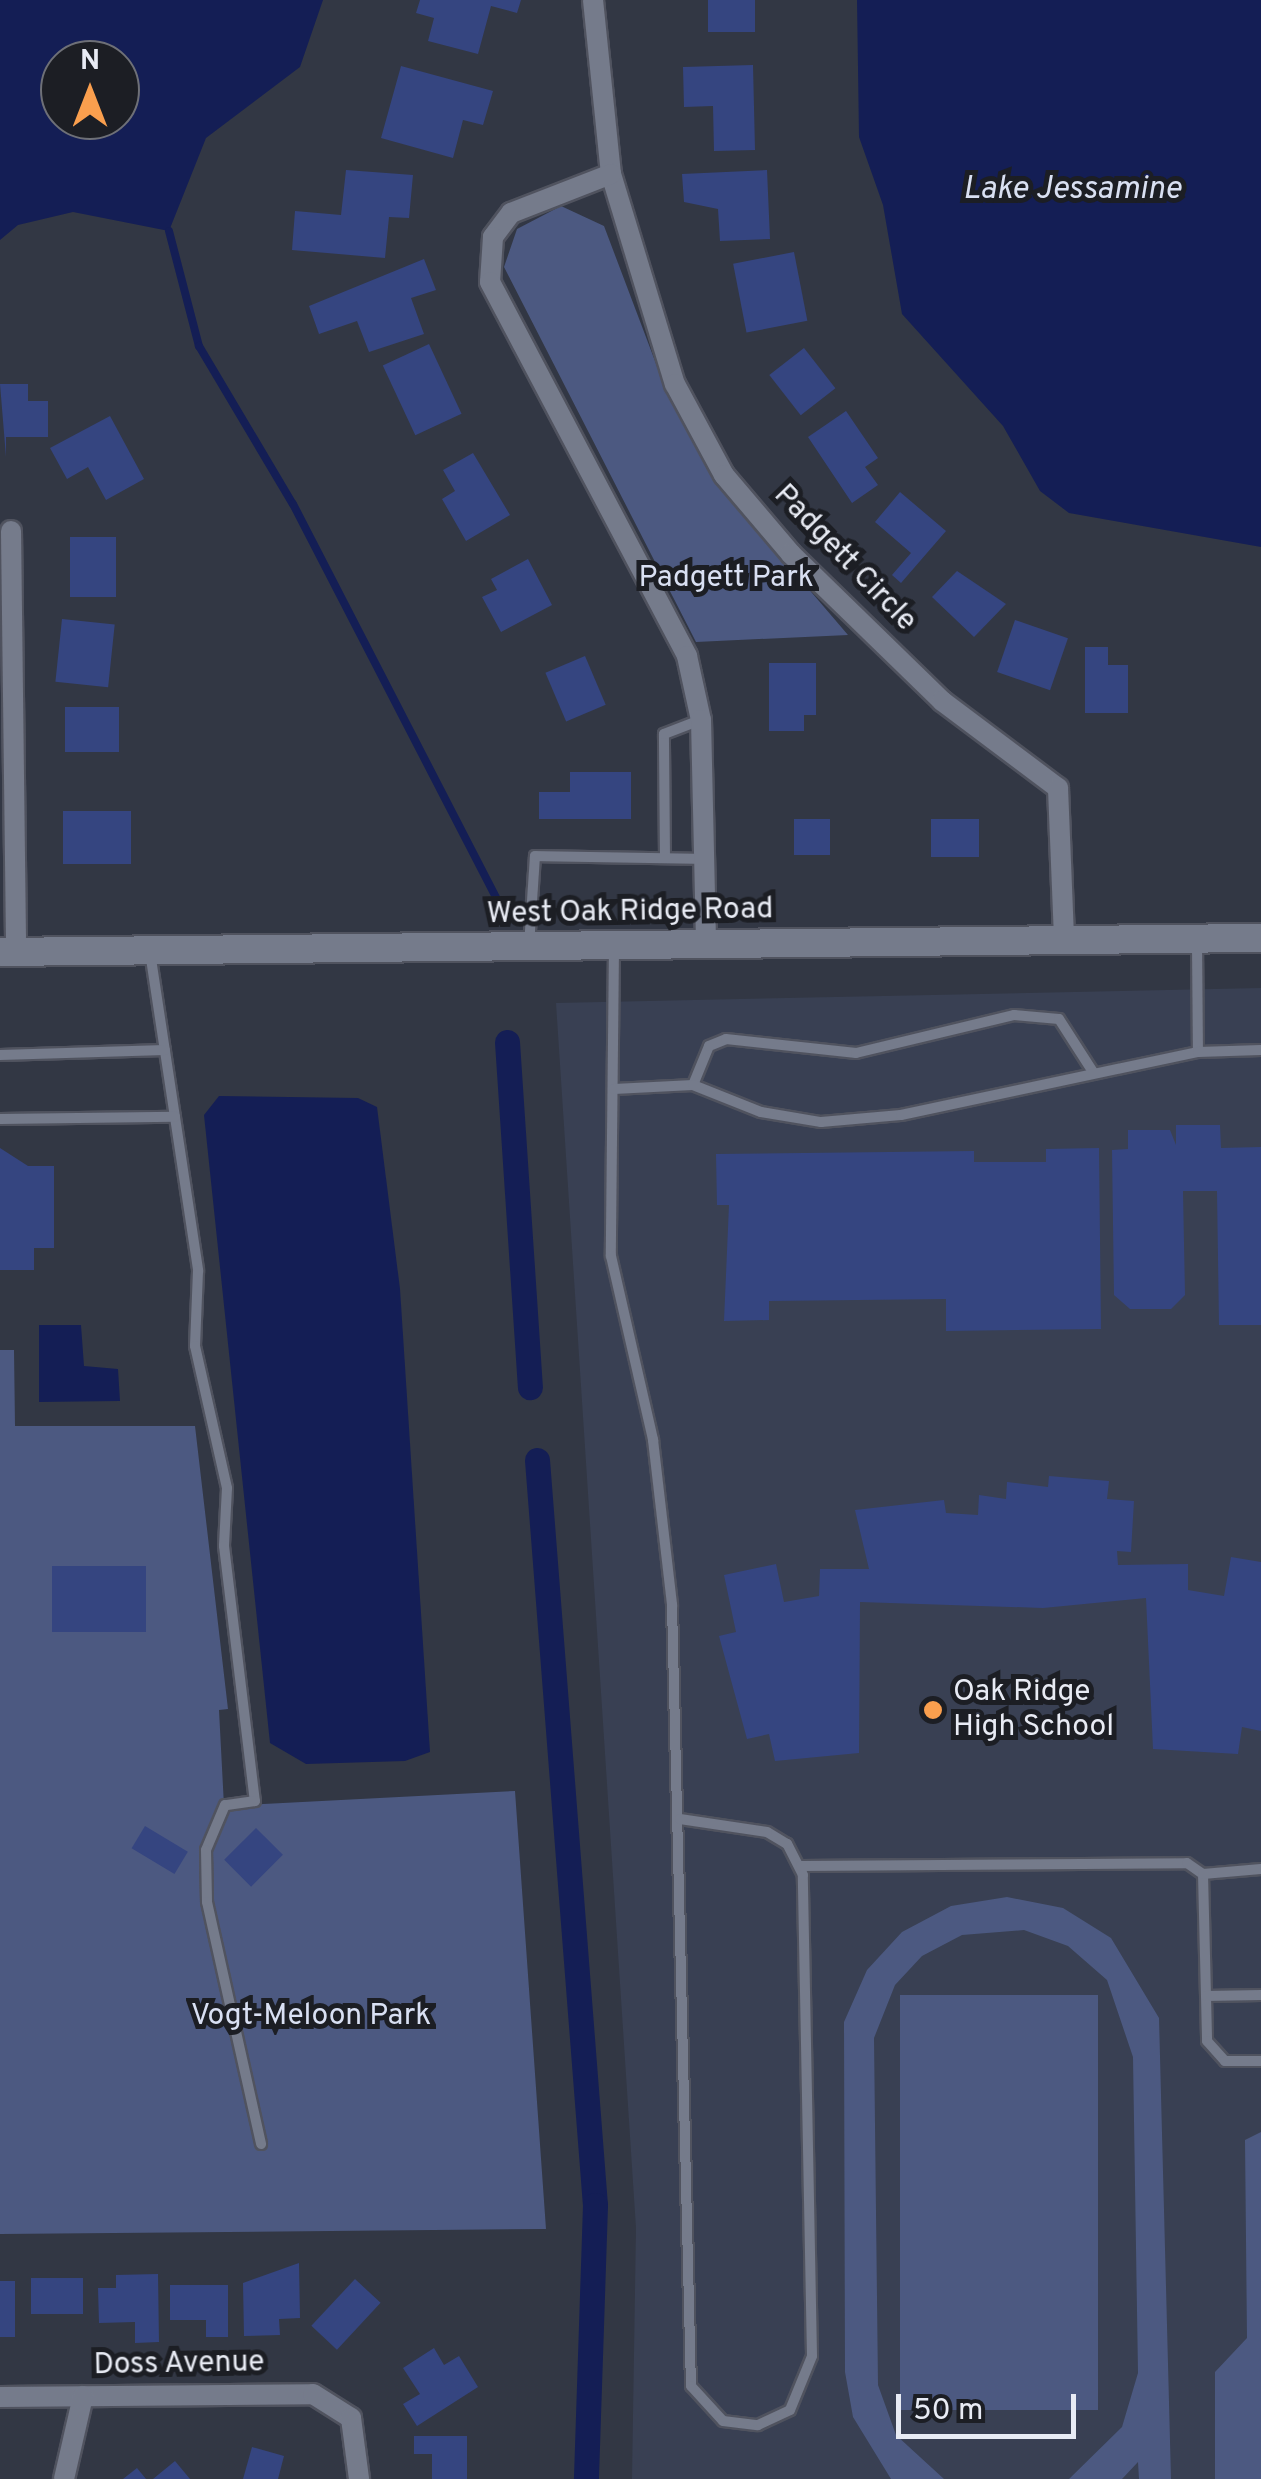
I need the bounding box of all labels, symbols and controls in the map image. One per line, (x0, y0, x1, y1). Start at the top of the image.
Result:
north arrow (40, 40, 140, 140)
text: N (80, 44, 100, 80)
water label: Lake Jessamine (963, 171, 1181, 209)
street label: Padgett Circle (765, 478, 923, 640)
park label: Padgett Park (638, 561, 814, 597)
street label: West Oak Ridge Road (486, 893, 774, 933)
place label: Oak Ridge High School (953, 1675, 1114, 1746)
marker: Oak Ridge High School (922, 1699, 944, 1721)
park label: Vogt-Meloon Park (191, 1999, 431, 2035)
street label: Doss Avenue (93, 2346, 265, 2384)
scale bar (901, 2374, 1081, 2436)
text: 50 m (913, 2393, 983, 2430)

